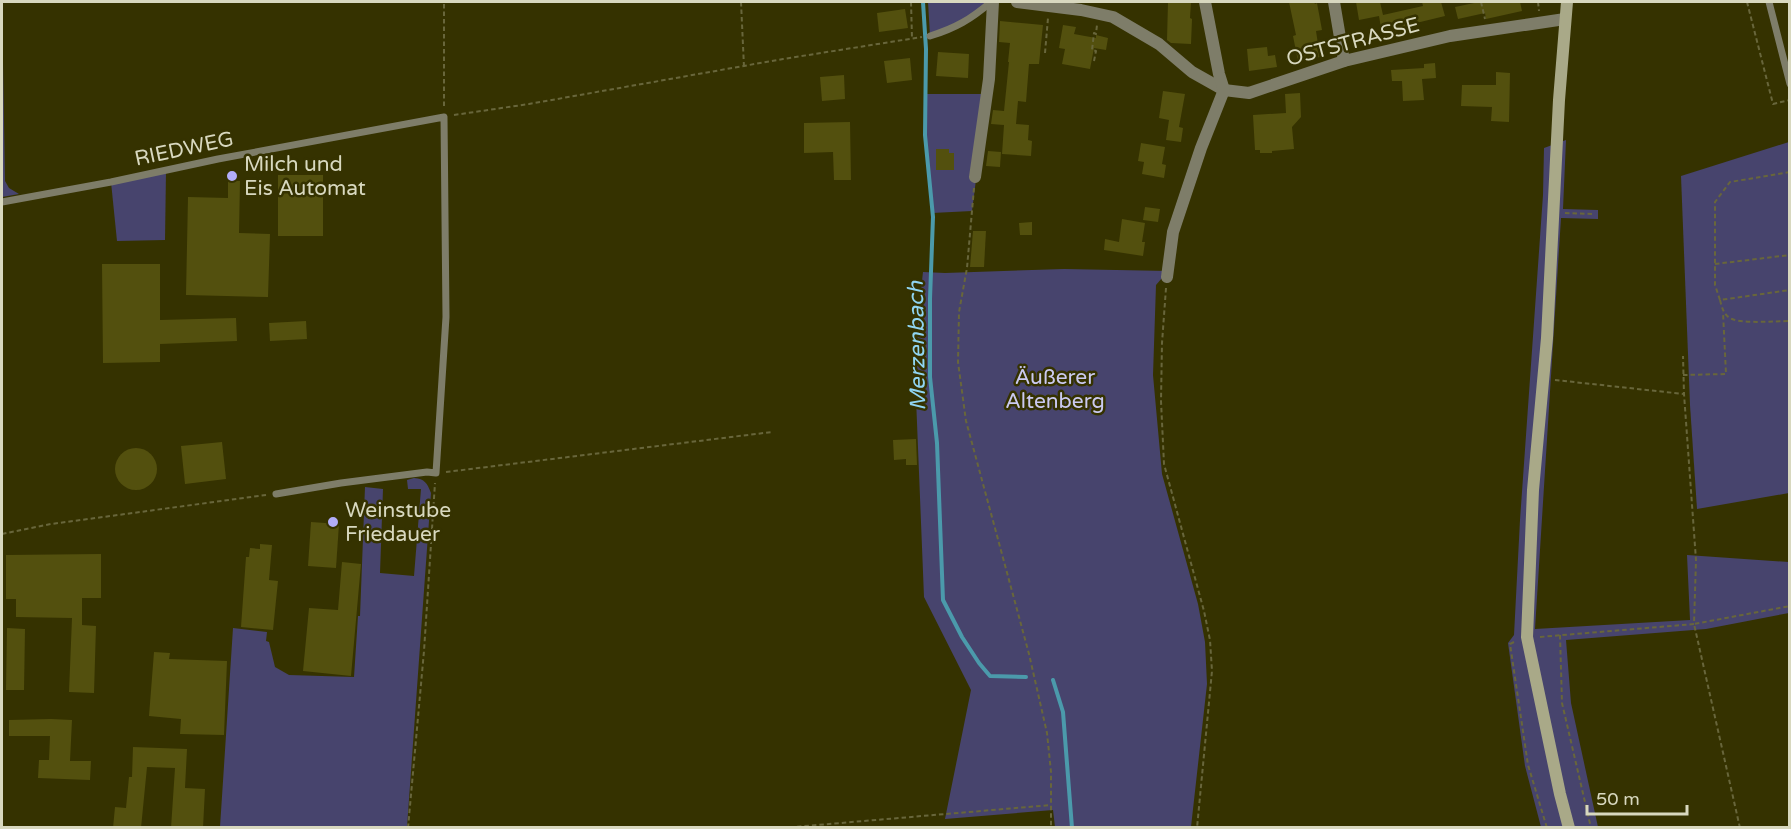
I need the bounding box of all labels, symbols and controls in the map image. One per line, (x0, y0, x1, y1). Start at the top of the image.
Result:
street label: OSTSTRASSE (1284, 12, 1422, 72)
street label: RIEDWEG (132, 126, 236, 172)
place label: Milch und Eis Automat (244, 152, 366, 201)
marker: Milch und Eis Automat (225, 169, 239, 183)
water label: Merzenbach (903, 280, 931, 411)
park label: Äußerer Altenberg (1005, 365, 1105, 414)
place label: Weinstube Friedauer (345, 498, 451, 547)
marker: Weinstube Friedauer (326, 515, 340, 529)
scale bar (1587, 778, 1688, 816)
text: 50 m (1596, 788, 1640, 810)

